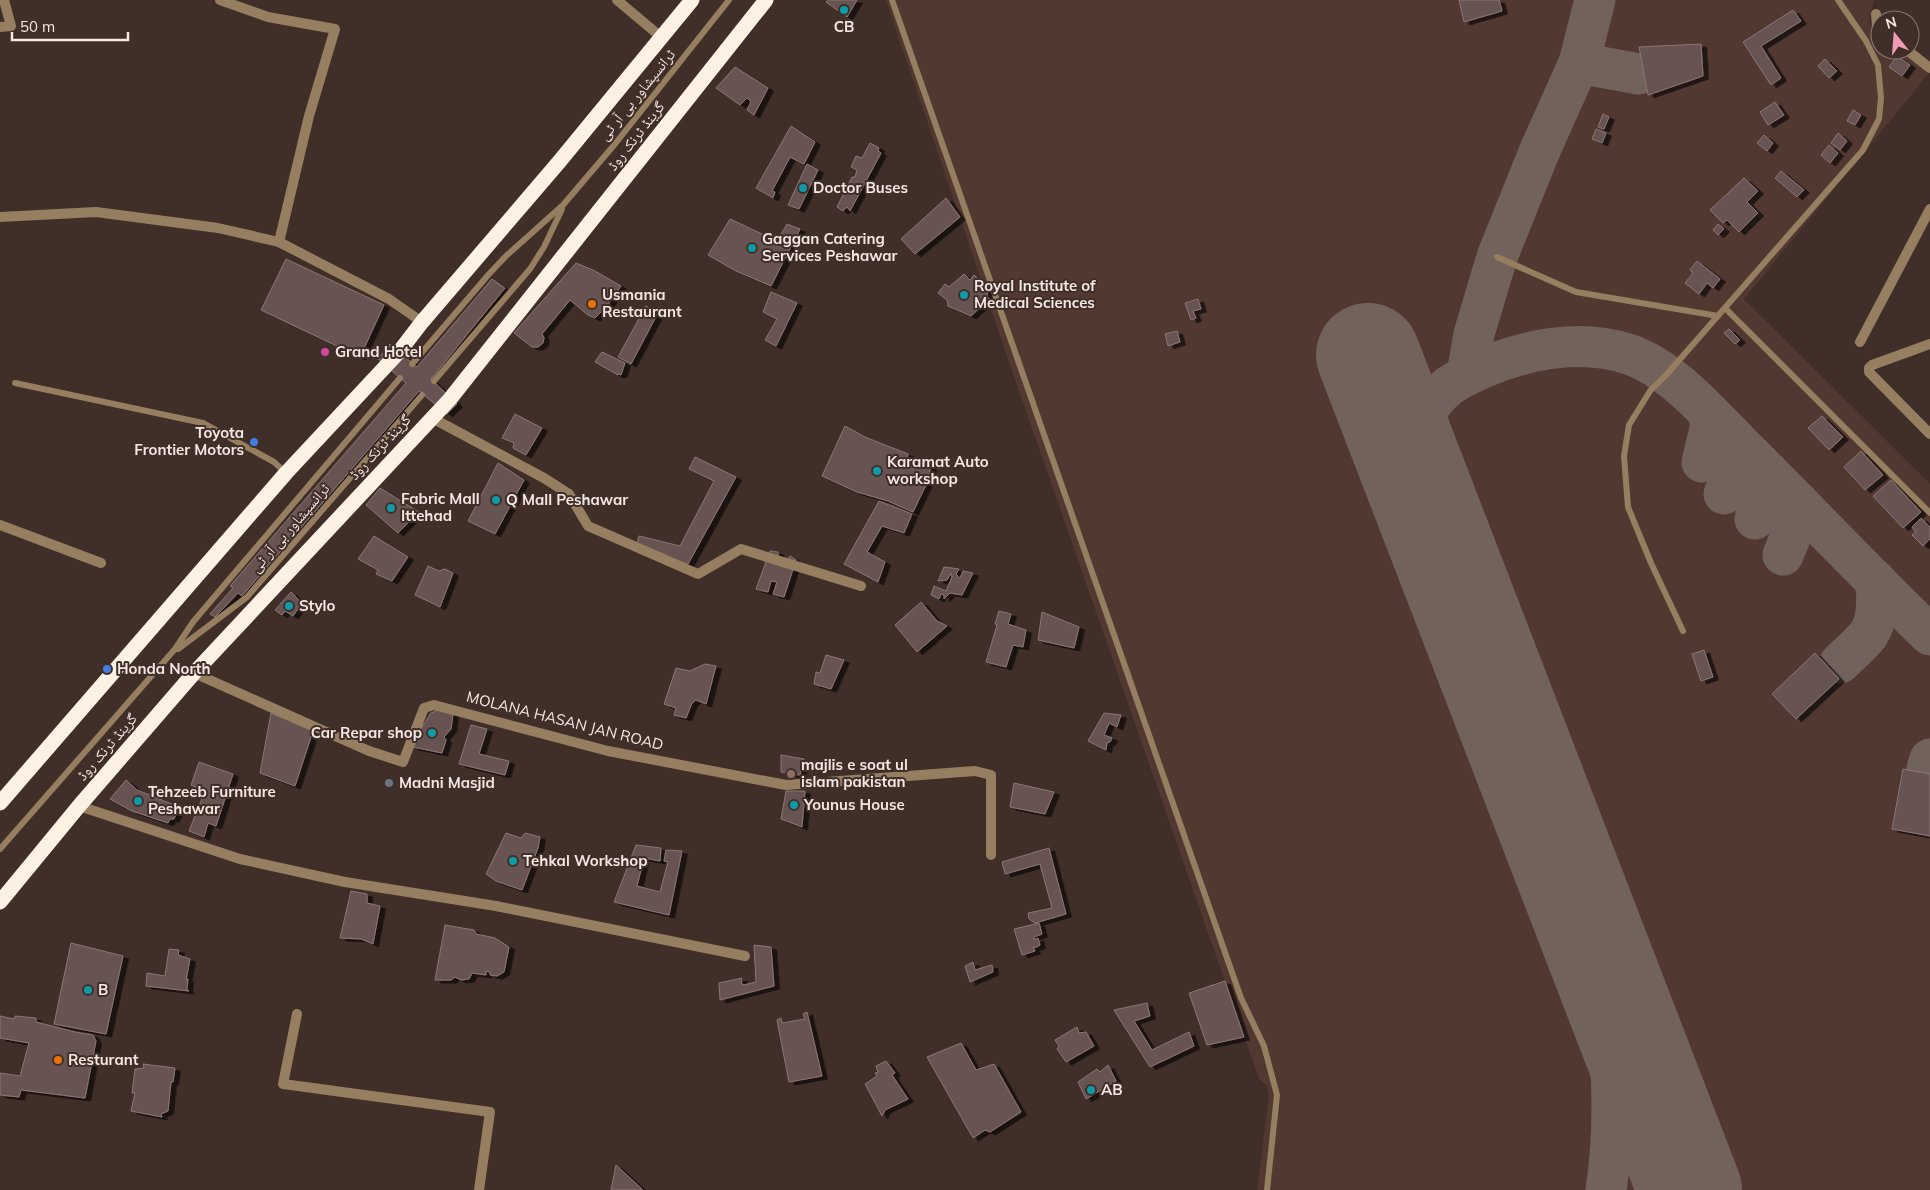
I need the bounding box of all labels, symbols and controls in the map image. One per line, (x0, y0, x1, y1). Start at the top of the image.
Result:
marker: CB (838, 4, 850, 16)
scale bar (12, 10, 129, 42)
north arrow (1870, 10, 1920, 60)
text: N (1884, 12, 1899, 33)
text: 50 m (20, 17, 55, 36)
place label: CB (834, 17, 854, 36)
street label: ٹرانسپشاور بی آر ٹی (594, 45, 680, 145)
street label: گرینڈ ٹرنک روڈ (603, 97, 669, 174)
place label: Doctor Buses (813, 178, 908, 197)
marker: Doctor Buses (797, 182, 809, 194)
place label: Gaggan Catering Services Peshawar (762, 229, 898, 265)
marker: Gaggan Catering Services Peshawar (746, 242, 758, 254)
place label: Royal Institute of Medical Sciences (974, 276, 1096, 312)
place label: Usmania Restaurant (602, 285, 682, 321)
marker: Royal Institute of Medical Sciences (958, 289, 970, 301)
marker: Usmania Restaurant (586, 298, 598, 310)
place label: Grand Hotel (335, 342, 422, 361)
marker: Grand Hotel (319, 346, 331, 358)
street label: گرینڈ ٹرنک روڈ (344, 410, 415, 483)
place label: Toyota Frontier Motors (134, 423, 244, 459)
marker: Toyota Frontier Motors (248, 436, 260, 448)
place label: Karamat Auto workshop (887, 452, 989, 488)
marker: Karamat Auto workshop (871, 465, 883, 477)
street label: ٹرانسپشاور بی آر ٹی (246, 479, 334, 577)
place label: Fabric Mall Ittehad (401, 489, 480, 525)
place label: Q Mall Peshawar (506, 490, 628, 509)
marker: Q Mall Peshawar (490, 494, 502, 506)
marker: Fabric Mall Ittehad (385, 502, 397, 514)
place label: Stylo (299, 596, 335, 615)
marker: Stylo (283, 600, 295, 612)
place label: Honda North (117, 659, 211, 678)
marker: Honda North (101, 663, 113, 675)
street label: MOLANA HASAN JAN ROAD (465, 687, 666, 754)
street label: گرینڈ ٹرنک روڈ (72, 709, 141, 784)
place label: Car Repar shop (311, 723, 422, 742)
marker: Car Repar shop (426, 727, 438, 739)
place label: majlis e soat ul islam pakistan (801, 755, 908, 791)
marker: majlis e soat ul islam pakistan (785, 768, 797, 780)
place label: Madni Masjid (399, 773, 495, 792)
marker: Madni Masjid (383, 777, 395, 789)
place label: Tehzeeb Furniture Peshawar (148, 782, 276, 818)
marker: Tehzeeb Furniture Peshawar (132, 795, 144, 807)
place label: Younus House (803, 795, 905, 814)
marker: Younus House (788, 799, 800, 811)
place label: Tehkal Workshop (523, 851, 647, 870)
marker: Tehkal Workshop (507, 855, 519, 867)
place label: B (98, 980, 108, 999)
marker: B (82, 984, 94, 996)
place label: Resturant (68, 1050, 139, 1069)
marker: Resturant (52, 1054, 64, 1066)
place label: AB (1101, 1080, 1123, 1099)
marker: AB (1085, 1084, 1097, 1096)

